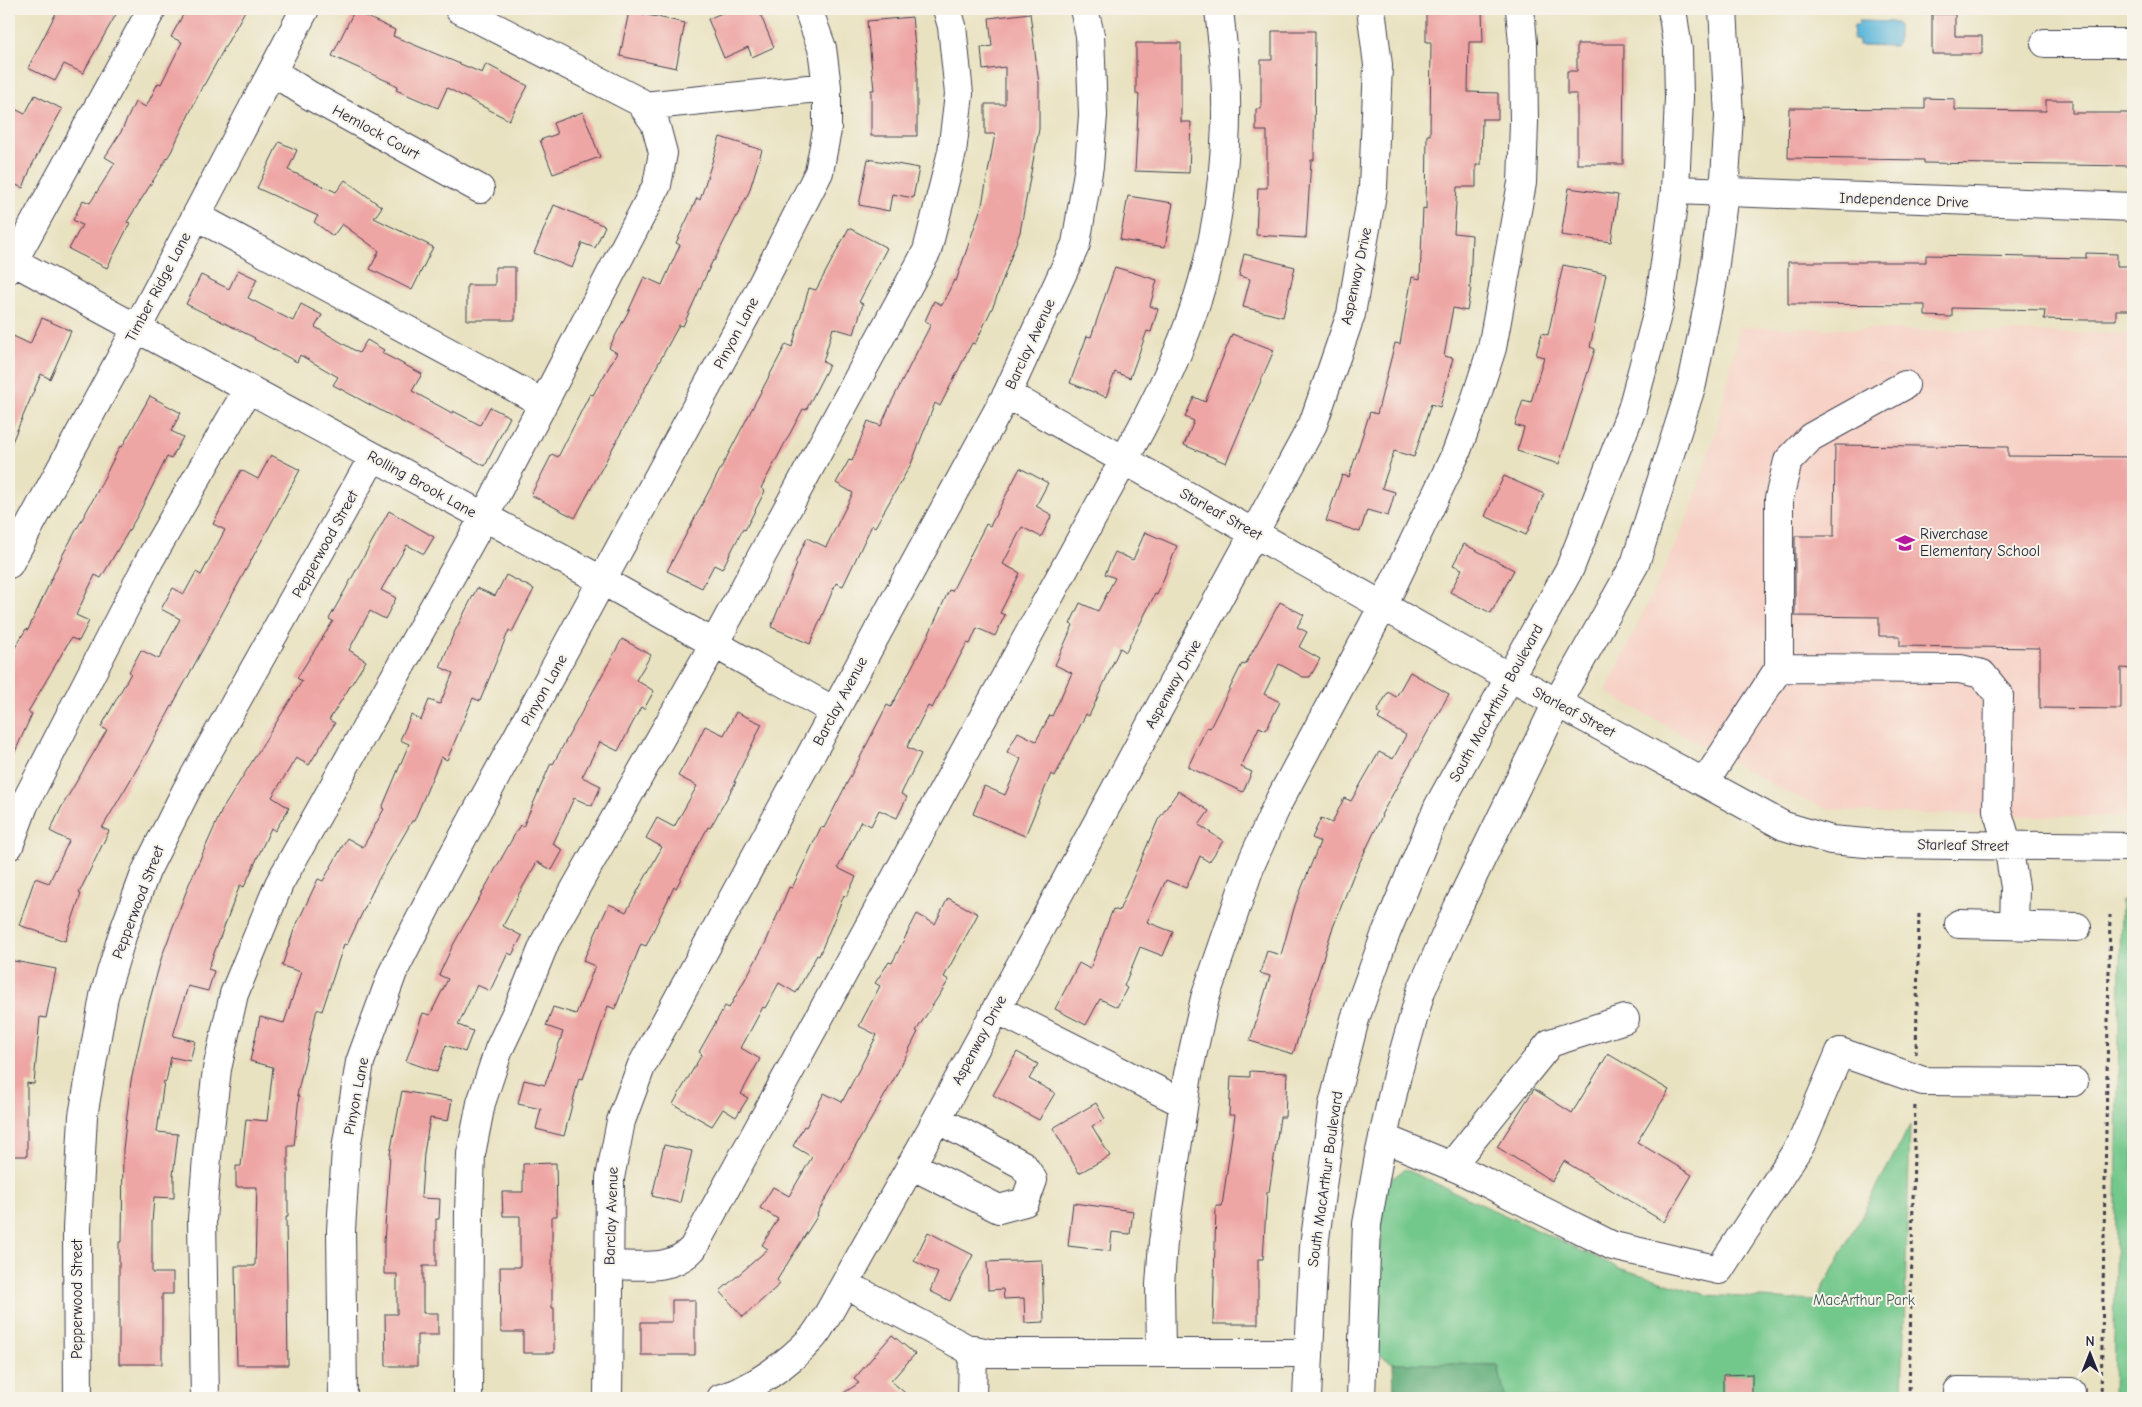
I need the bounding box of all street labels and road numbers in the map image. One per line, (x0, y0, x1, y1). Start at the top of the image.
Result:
street label: Hemlock Court (329, 101, 423, 164)
street label: Independence Drive (1839, 189, 1969, 211)
street label: Aspenway Drive (1337, 225, 1375, 326)
street label: Timber Ridge Lane (121, 229, 195, 345)
street label: Pinyon Lane (710, 294, 763, 372)
street label: Barclay Avenue (1001, 295, 1059, 392)
street label: Rolling Brook Lane (364, 447, 480, 522)
street label: Starleaf Street (1177, 484, 1266, 544)
street label: Pepperwood Street (288, 487, 362, 601)
street label: South MacArthur Boulevard (1445, 621, 1547, 785)
street label: Aspenway Drive (1141, 636, 1205, 732)
street label: Pinyon Lane (517, 651, 571, 729)
street label: Barclay Avenue (809, 653, 871, 749)
street label: Starleaf Street (1530, 683, 1619, 742)
street label: Starleaf Street (1917, 835, 2009, 855)
street label: Pepperwood Street (108, 842, 168, 961)
street label: Aspenway Drive (948, 992, 1010, 1088)
street label: Pinyon Lane (340, 1055, 372, 1136)
street label: South MacArthur Boulevard (1304, 1090, 1346, 1268)
street label: Barclay Avenue (600, 1166, 622, 1265)
street label: Pepperwood Street (68, 1238, 86, 1359)

